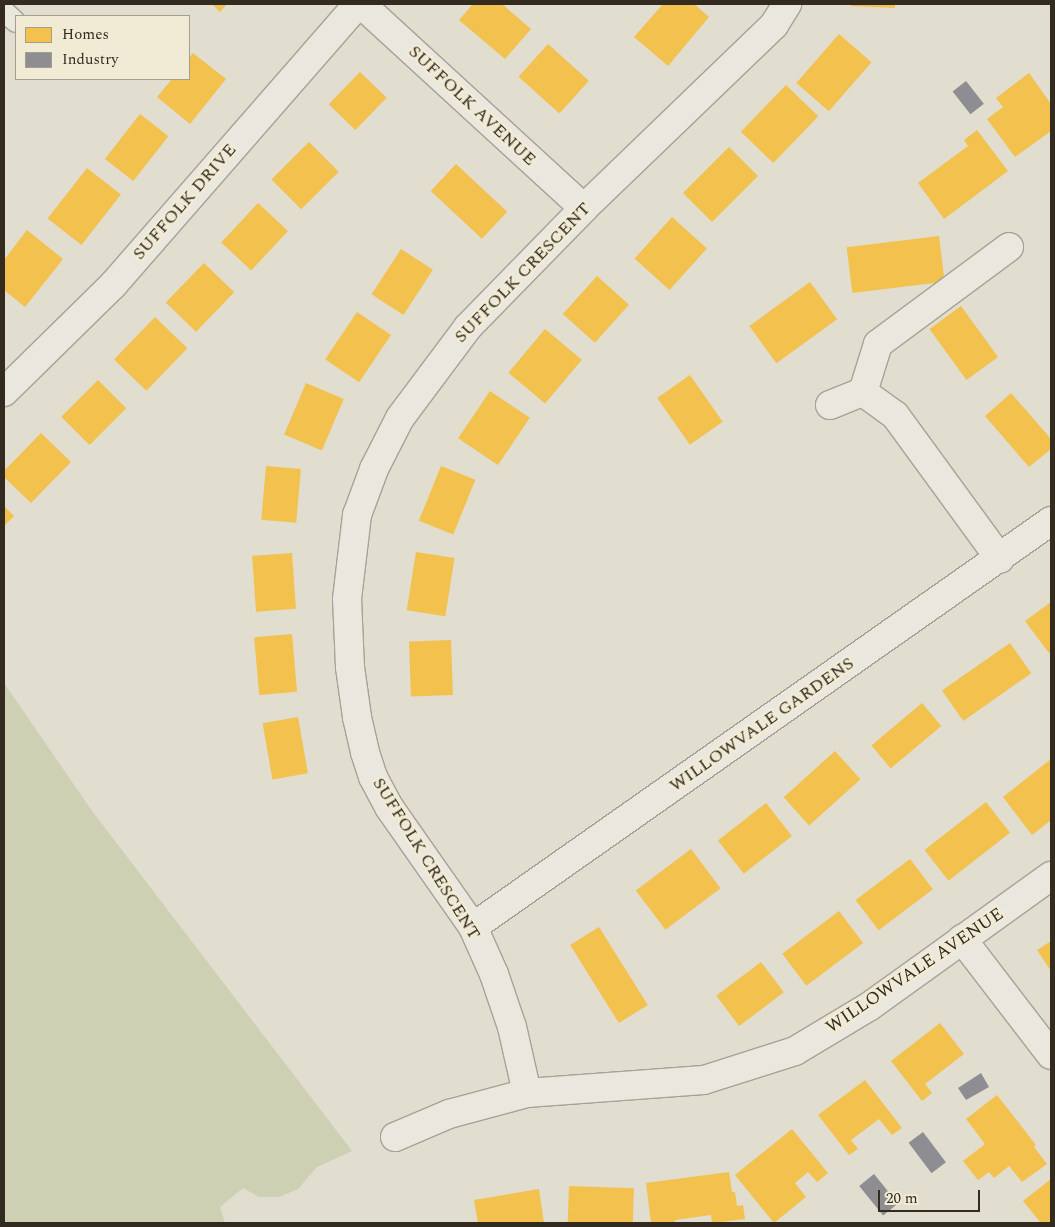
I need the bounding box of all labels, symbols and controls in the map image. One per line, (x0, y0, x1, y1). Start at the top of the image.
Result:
legend (15, 15, 190, 80)
text: Homes (62, 23, 109, 46)
street label: SUFFOLK AVENUE (404, 41, 540, 171)
text: Industry (62, 48, 118, 71)
street label: SUFFOLK DRIVE (129, 139, 241, 265)
street label: SUFFOLK CRESCENT (450, 198, 596, 348)
street label: WILLOWVALE GARDENS (666, 653, 858, 797)
street label: SUFFOLK CRESCENT (367, 774, 485, 944)
street label: WILLOWVALE AVENUE (822, 904, 1008, 1038)
scale bar (880, 1180, 982, 1212)
text: 20 m (886, 1187, 918, 1210)

